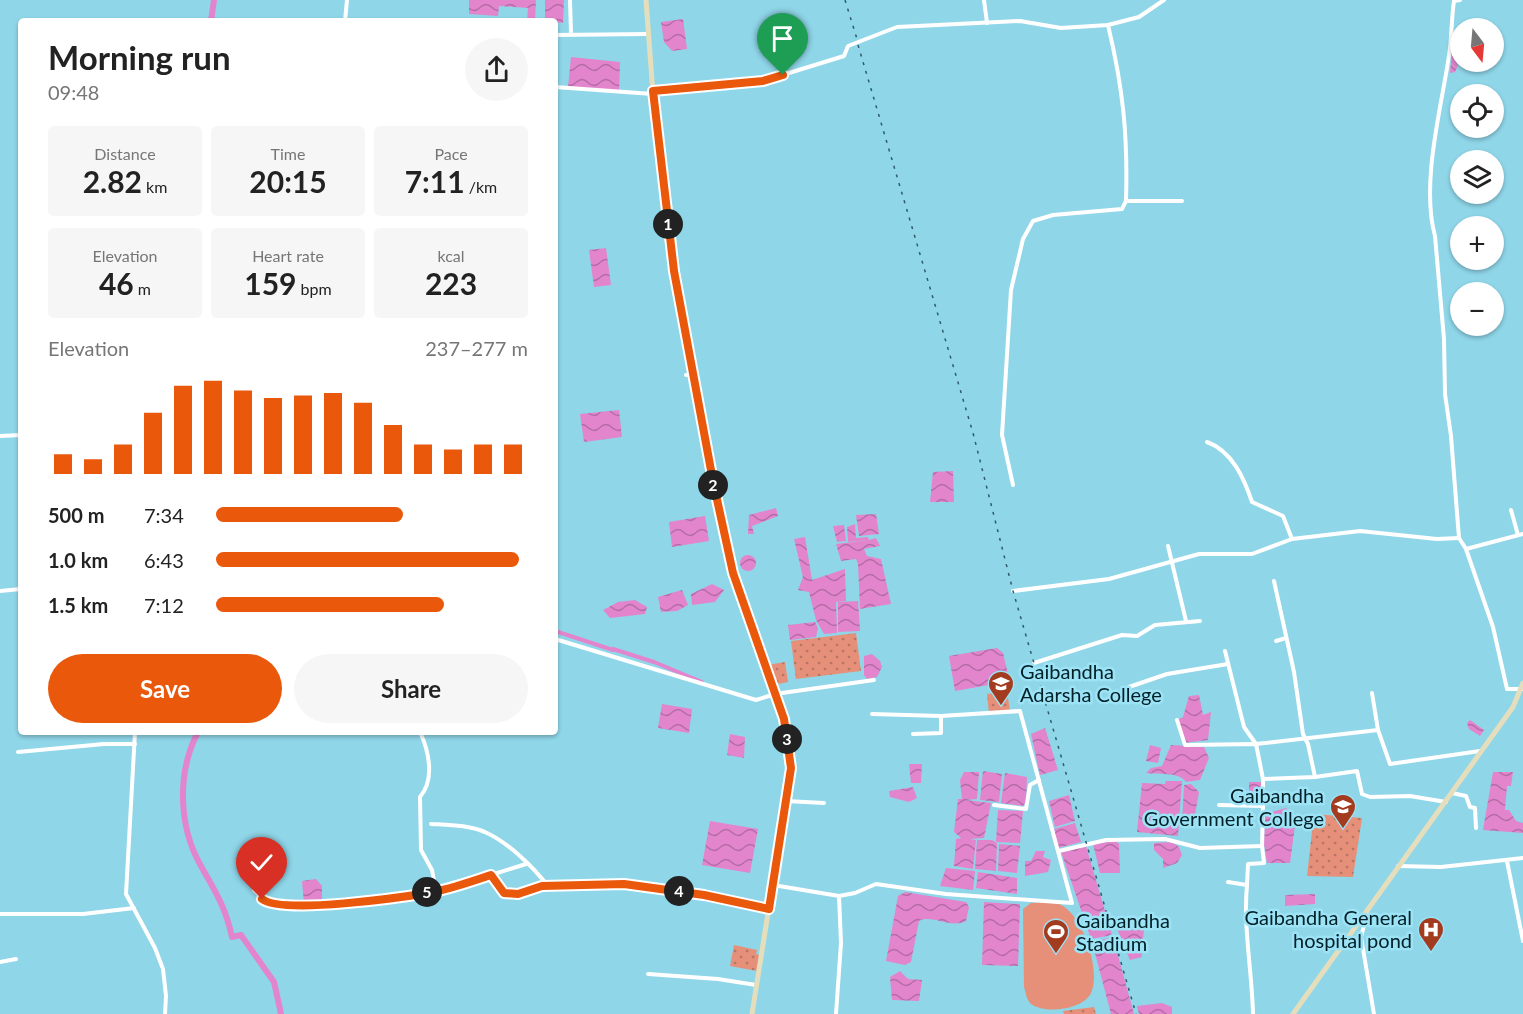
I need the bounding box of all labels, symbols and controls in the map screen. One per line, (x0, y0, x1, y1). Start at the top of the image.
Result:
pin (757, 13, 808, 75)
north arrow (1450, 18, 1504, 72)
map controls (1450, 18, 1504, 336)
icon: arrive (766, 22, 799, 55)
text: Morning run (48, 37, 231, 77)
button: share (465, 38, 528, 101)
text: 09:48 (48, 80, 99, 104)
button: locate (1450, 84, 1504, 138)
text: Distance (94, 144, 156, 163)
text: Time (271, 144, 305, 163)
text: Pace (434, 144, 468, 163)
button: layers (1450, 150, 1504, 204)
text: 2.82 (83, 163, 142, 199)
text: 20:15 (249, 163, 327, 199)
text: 7:11 (405, 163, 465, 199)
text: km (142, 177, 167, 196)
text: /km (465, 177, 497, 196)
pin: 1 (653, 209, 683, 239)
text: 1 (663, 214, 673, 233)
button: + (1450, 216, 1504, 270)
text: Elevation (93, 246, 158, 265)
text: Heart rate (252, 246, 324, 265)
text: kcal (437, 246, 465, 265)
text: 46 (99, 265, 134, 301)
text: 159 (244, 265, 297, 301)
text: 223 (425, 265, 477, 301)
text: m (134, 279, 151, 298)
text: bpm (297, 279, 332, 298)
button: − (1450, 282, 1504, 336)
text: Elevation (48, 336, 129, 360)
text: 237–277 m (425, 336, 528, 360)
pin: 2 (698, 470, 728, 500)
text: 2 (708, 475, 718, 494)
text: 500 m (48, 503, 104, 527)
text: 7:34 (144, 503, 184, 527)
text: 1.0 km (48, 548, 108, 572)
text: 6:43 (144, 548, 184, 572)
text: 1.5 km (48, 593, 108, 617)
text: 7:12 (144, 593, 184, 617)
button: Save (48, 654, 282, 723)
button: Share (294, 654, 528, 723)
place label: Gaibandha Adarsha College (1020, 659, 1162, 706)
school or university icon: Gaibandha Adarsha College (986, 669, 1016, 707)
pin: 3 (772, 724, 802, 754)
text: 3 (782, 729, 792, 748)
place label: Gaibandha Government College (1144, 783, 1324, 830)
school or university icon: Gaibandha Government College (1328, 792, 1358, 830)
pin (236, 837, 287, 899)
icon: check (245, 846, 278, 879)
pin: 4 (664, 876, 694, 906)
pin: 5 (412, 877, 442, 907)
text: 4 (674, 881, 684, 900)
text: 5 (422, 882, 432, 901)
place label: Gaibandha General hospital pond (1244, 905, 1412, 952)
place label: Gaibandha Stadium (1076, 908, 1170, 955)
hospital icon: Gaibandha General hospital pond (1416, 915, 1446, 953)
sports icon: Gaibandha Stadium (1041, 917, 1071, 955)

